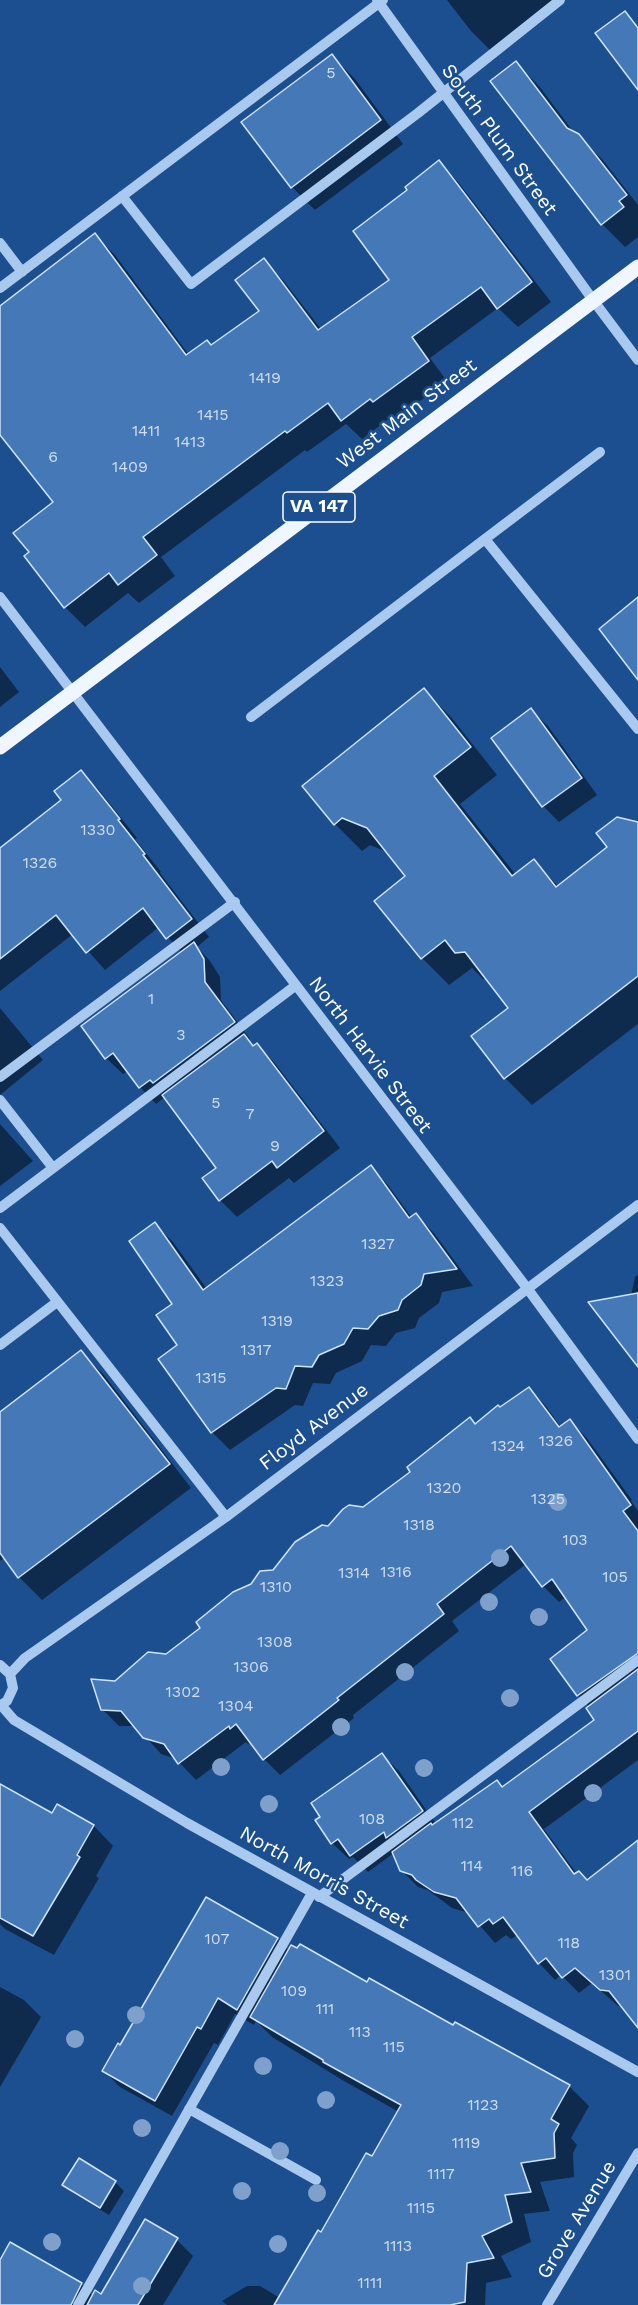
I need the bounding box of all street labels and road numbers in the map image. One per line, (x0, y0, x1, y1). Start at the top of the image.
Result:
street label: South Plum Street (436, 60, 562, 220)
street label: West Main Street (332, 354, 482, 474)
road number: VA 147 (283, 492, 355, 522)
street label: North Harvie Street (303, 972, 437, 1138)
street label: Floyd Avenue (255, 1378, 373, 1476)
street label: North Morris Street (235, 1822, 413, 1934)
street label: Grove Avenue (532, 2156, 622, 2284)

